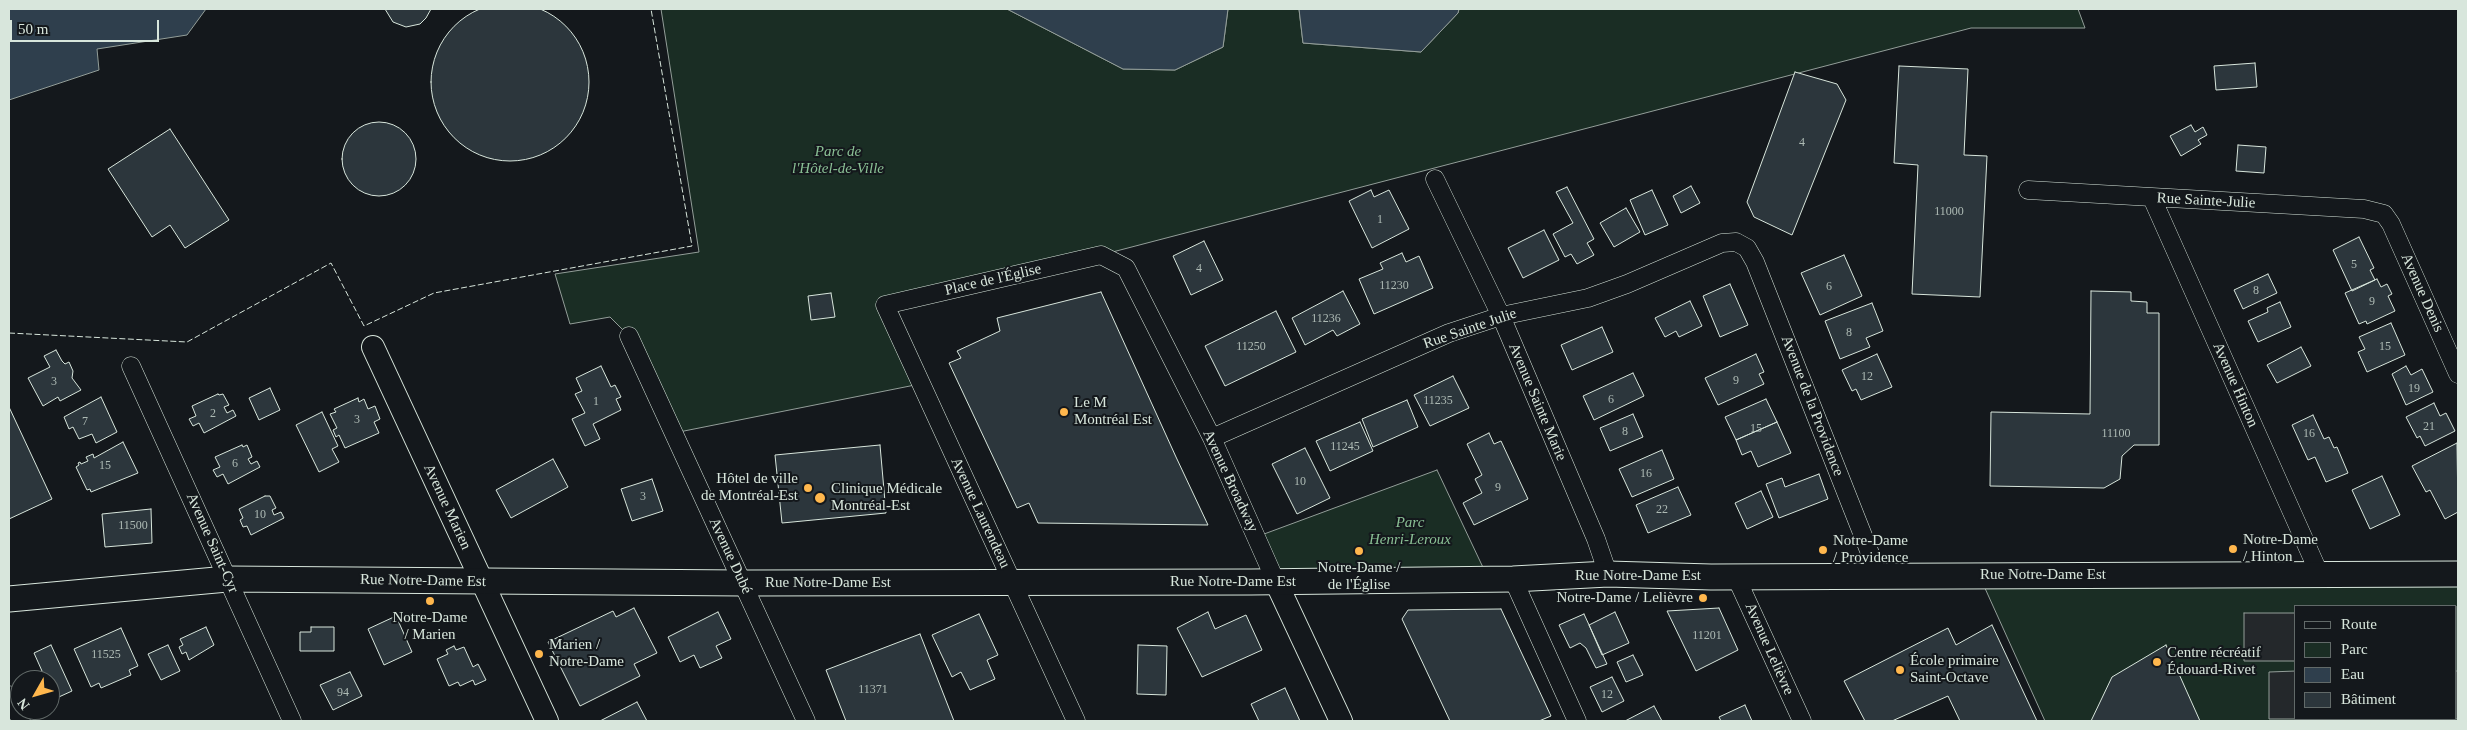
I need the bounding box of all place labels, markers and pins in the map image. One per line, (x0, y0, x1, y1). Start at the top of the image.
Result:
place label: Le M Montréal Est (1074, 394, 1152, 429)
marker: Le M Montréal Est (1058, 406, 1070, 418)
place label: Hôtel de ville de Montréal-Est (701, 470, 798, 505)
place label: Clinique Médicale Montréal-Est (831, 480, 942, 515)
marker: Hôtel de ville de Montréal-Est (802, 482, 814, 494)
marker: Clinique Médicale Montréal-Est (813, 491, 827, 505)
place label: Notre-Dame / Hinton (2243, 531, 2318, 566)
place label: Notre-Dame / Providence (1833, 532, 1908, 567)
marker: Notre-Dame / Hinton (2227, 543, 2239, 555)
marker: Notre-Dame / Providence (1817, 544, 1829, 556)
marker: Notre-Dame / de l'Église (1353, 545, 1365, 557)
place label: Notre-Dame / de l'Église (1318, 559, 1400, 594)
place label: Notre-Dame / Lelièvre (1556, 589, 1693, 607)
marker: Notre-Dame / Lelièvre (1697, 592, 1709, 604)
marker: Notre-Dame / Marien (424, 595, 436, 607)
place label: Notre-Dame / Marien (393, 609, 467, 644)
place label: Marien / Notre-Dame (549, 636, 624, 671)
place label: Centre récréatif Édouard-Rivet (2167, 644, 2261, 679)
marker: Marien / Notre-Dame (533, 648, 545, 660)
place label: École primaire Saint-Octave (1910, 652, 1999, 687)
marker: Centre récréatif Édouard-Rivet (2151, 656, 2163, 668)
marker: École primaire Saint-Octave (1894, 664, 1906, 676)

